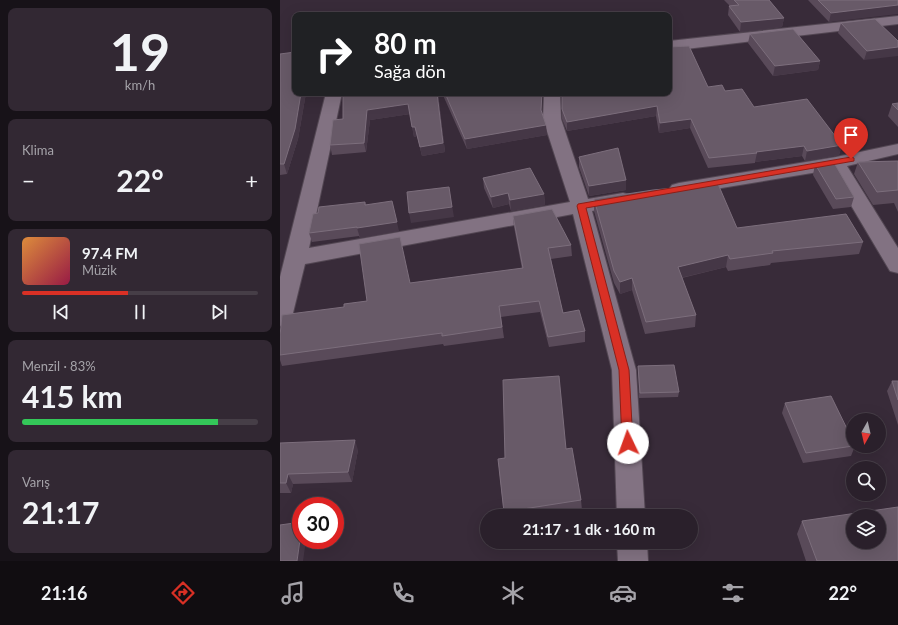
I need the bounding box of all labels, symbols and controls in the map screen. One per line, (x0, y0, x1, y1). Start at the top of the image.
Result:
text: 19 (110, 20, 170, 82)
text: 80 m (374, 26, 437, 60)
icon: right (308, 28, 360, 80)
text: Sağa dön (374, 60, 446, 82)
text: km/h (125, 77, 155, 93)
pin (834, 118, 868, 159)
icon: arrive (840, 124, 862, 146)
text: Klima (22, 142, 54, 158)
text: 22° (116, 162, 164, 198)
text: − (22, 167, 35, 194)
text: + (245, 167, 258, 194)
text: 97.4 FM (82, 244, 138, 262)
text: Müzik (82, 262, 117, 278)
icon: previous (50, 301, 72, 323)
icon: pause (129, 301, 151, 323)
icon: next (208, 301, 230, 323)
text: Menzil · 83% (22, 358, 96, 374)
text: 415 km (22, 378, 123, 414)
north arrow (846, 413, 886, 453)
map controls (846, 413, 886, 549)
position arrow (607, 422, 649, 464)
button: search (846, 461, 886, 501)
text: Varış (22, 474, 50, 490)
text: 21:17 (22, 494, 99, 530)
speed limit sign: 30 (292, 497, 344, 549)
button: layers (846, 509, 886, 549)
text: 21:17 · 1 dk · 160 m (523, 520, 655, 538)
icon: directions (169, 579, 197, 607)
icon: music (279, 579, 307, 607)
icon: phone (389, 579, 417, 607)
icon: climate (499, 579, 527, 607)
icon: car (609, 579, 637, 607)
icon: filters (719, 579, 747, 607)
text: 21:16 (41, 582, 87, 604)
text: 22° (829, 582, 857, 604)

